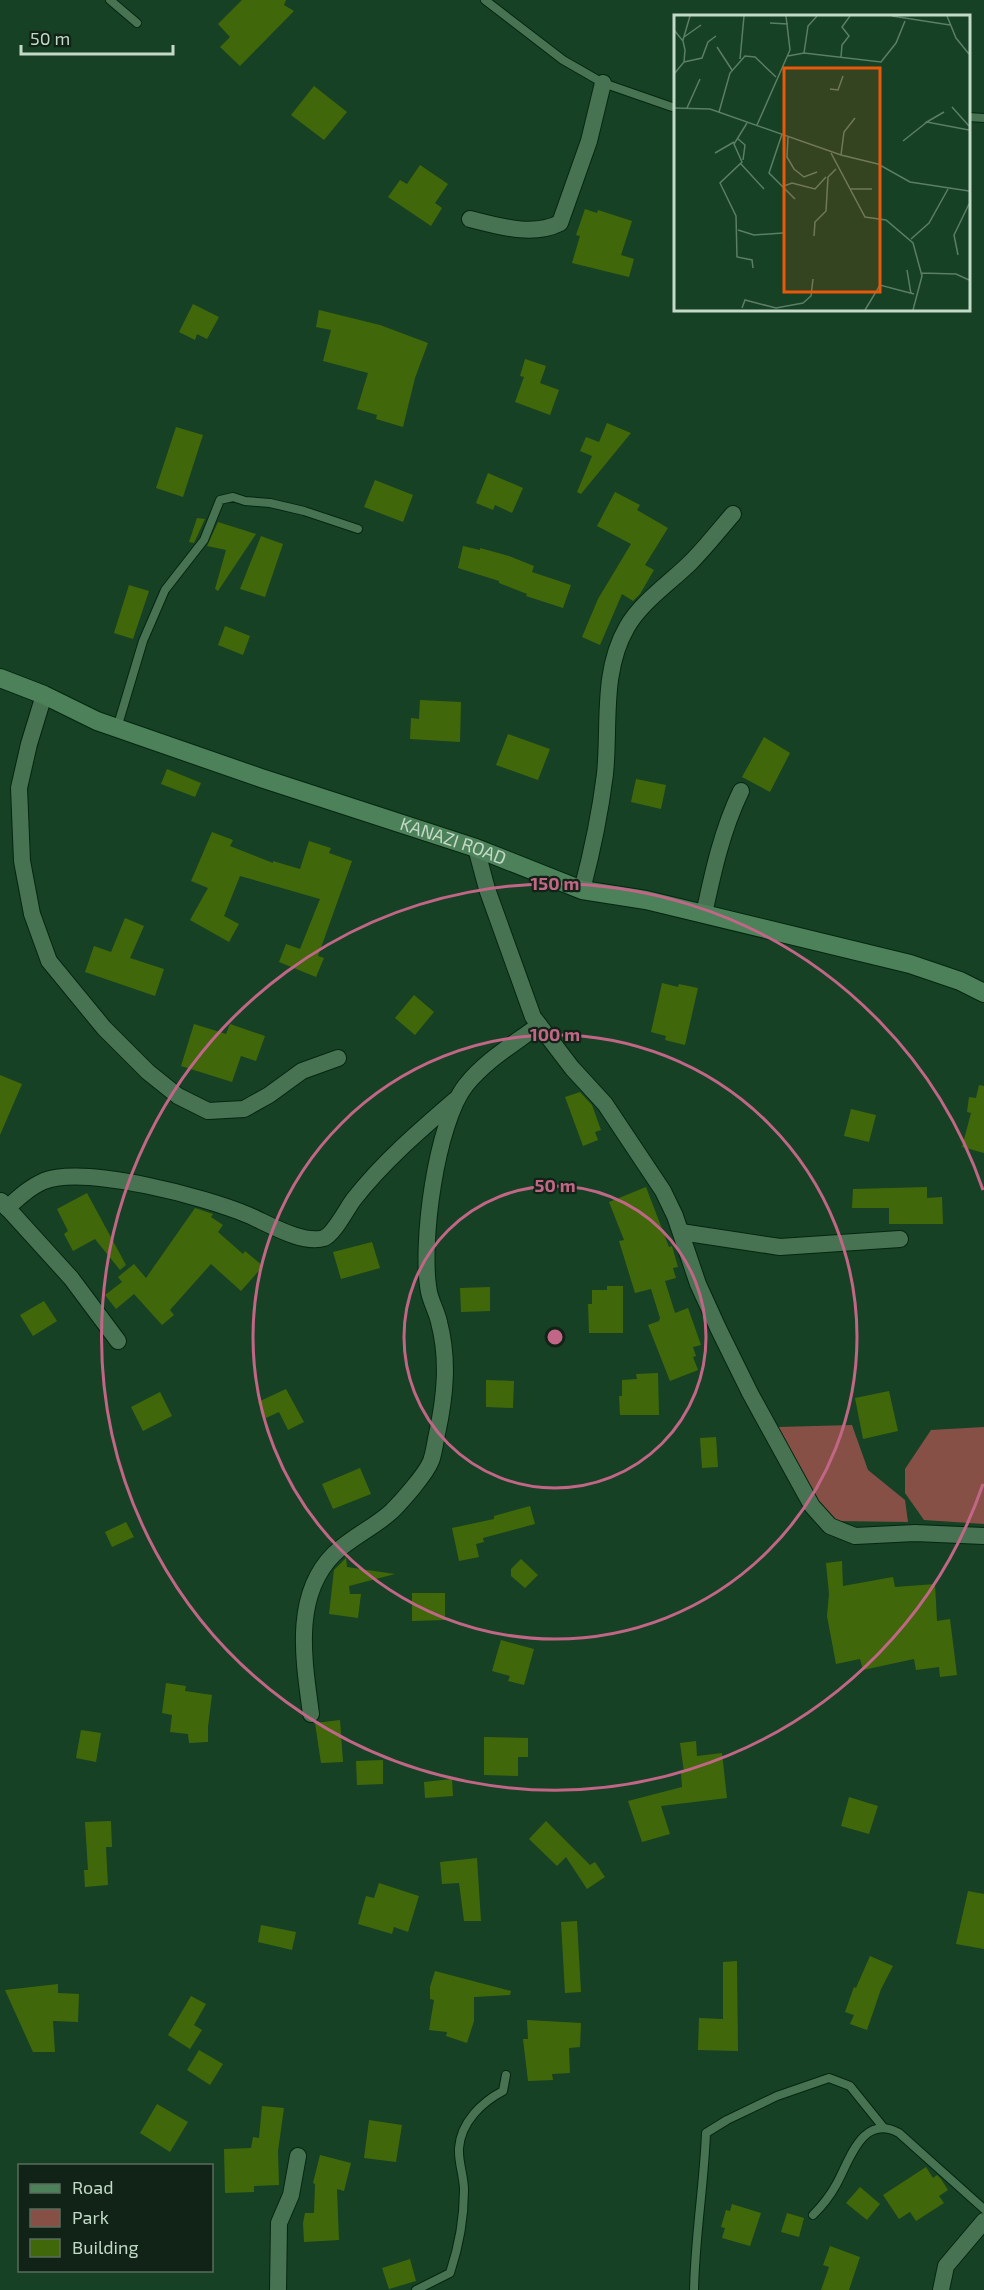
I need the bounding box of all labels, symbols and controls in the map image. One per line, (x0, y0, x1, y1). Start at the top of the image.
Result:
inset map (674, 15, 969, 310)
scale bar (21, 18, 172, 56)
text: 50 m (30, 27, 70, 49)
street label: KANAZI ROAD (397, 812, 510, 869)
text: 150 m (531, 872, 579, 894)
text: 100 m (530, 1023, 580, 1045)
text: 50 m (534, 1174, 576, 1196)
centre of rings (545, 1327, 565, 1347)
legend (18, 2164, 213, 2272)
text: Road (72, 2176, 113, 2198)
text: Park (72, 2206, 109, 2228)
text: Building (72, 2236, 139, 2258)

